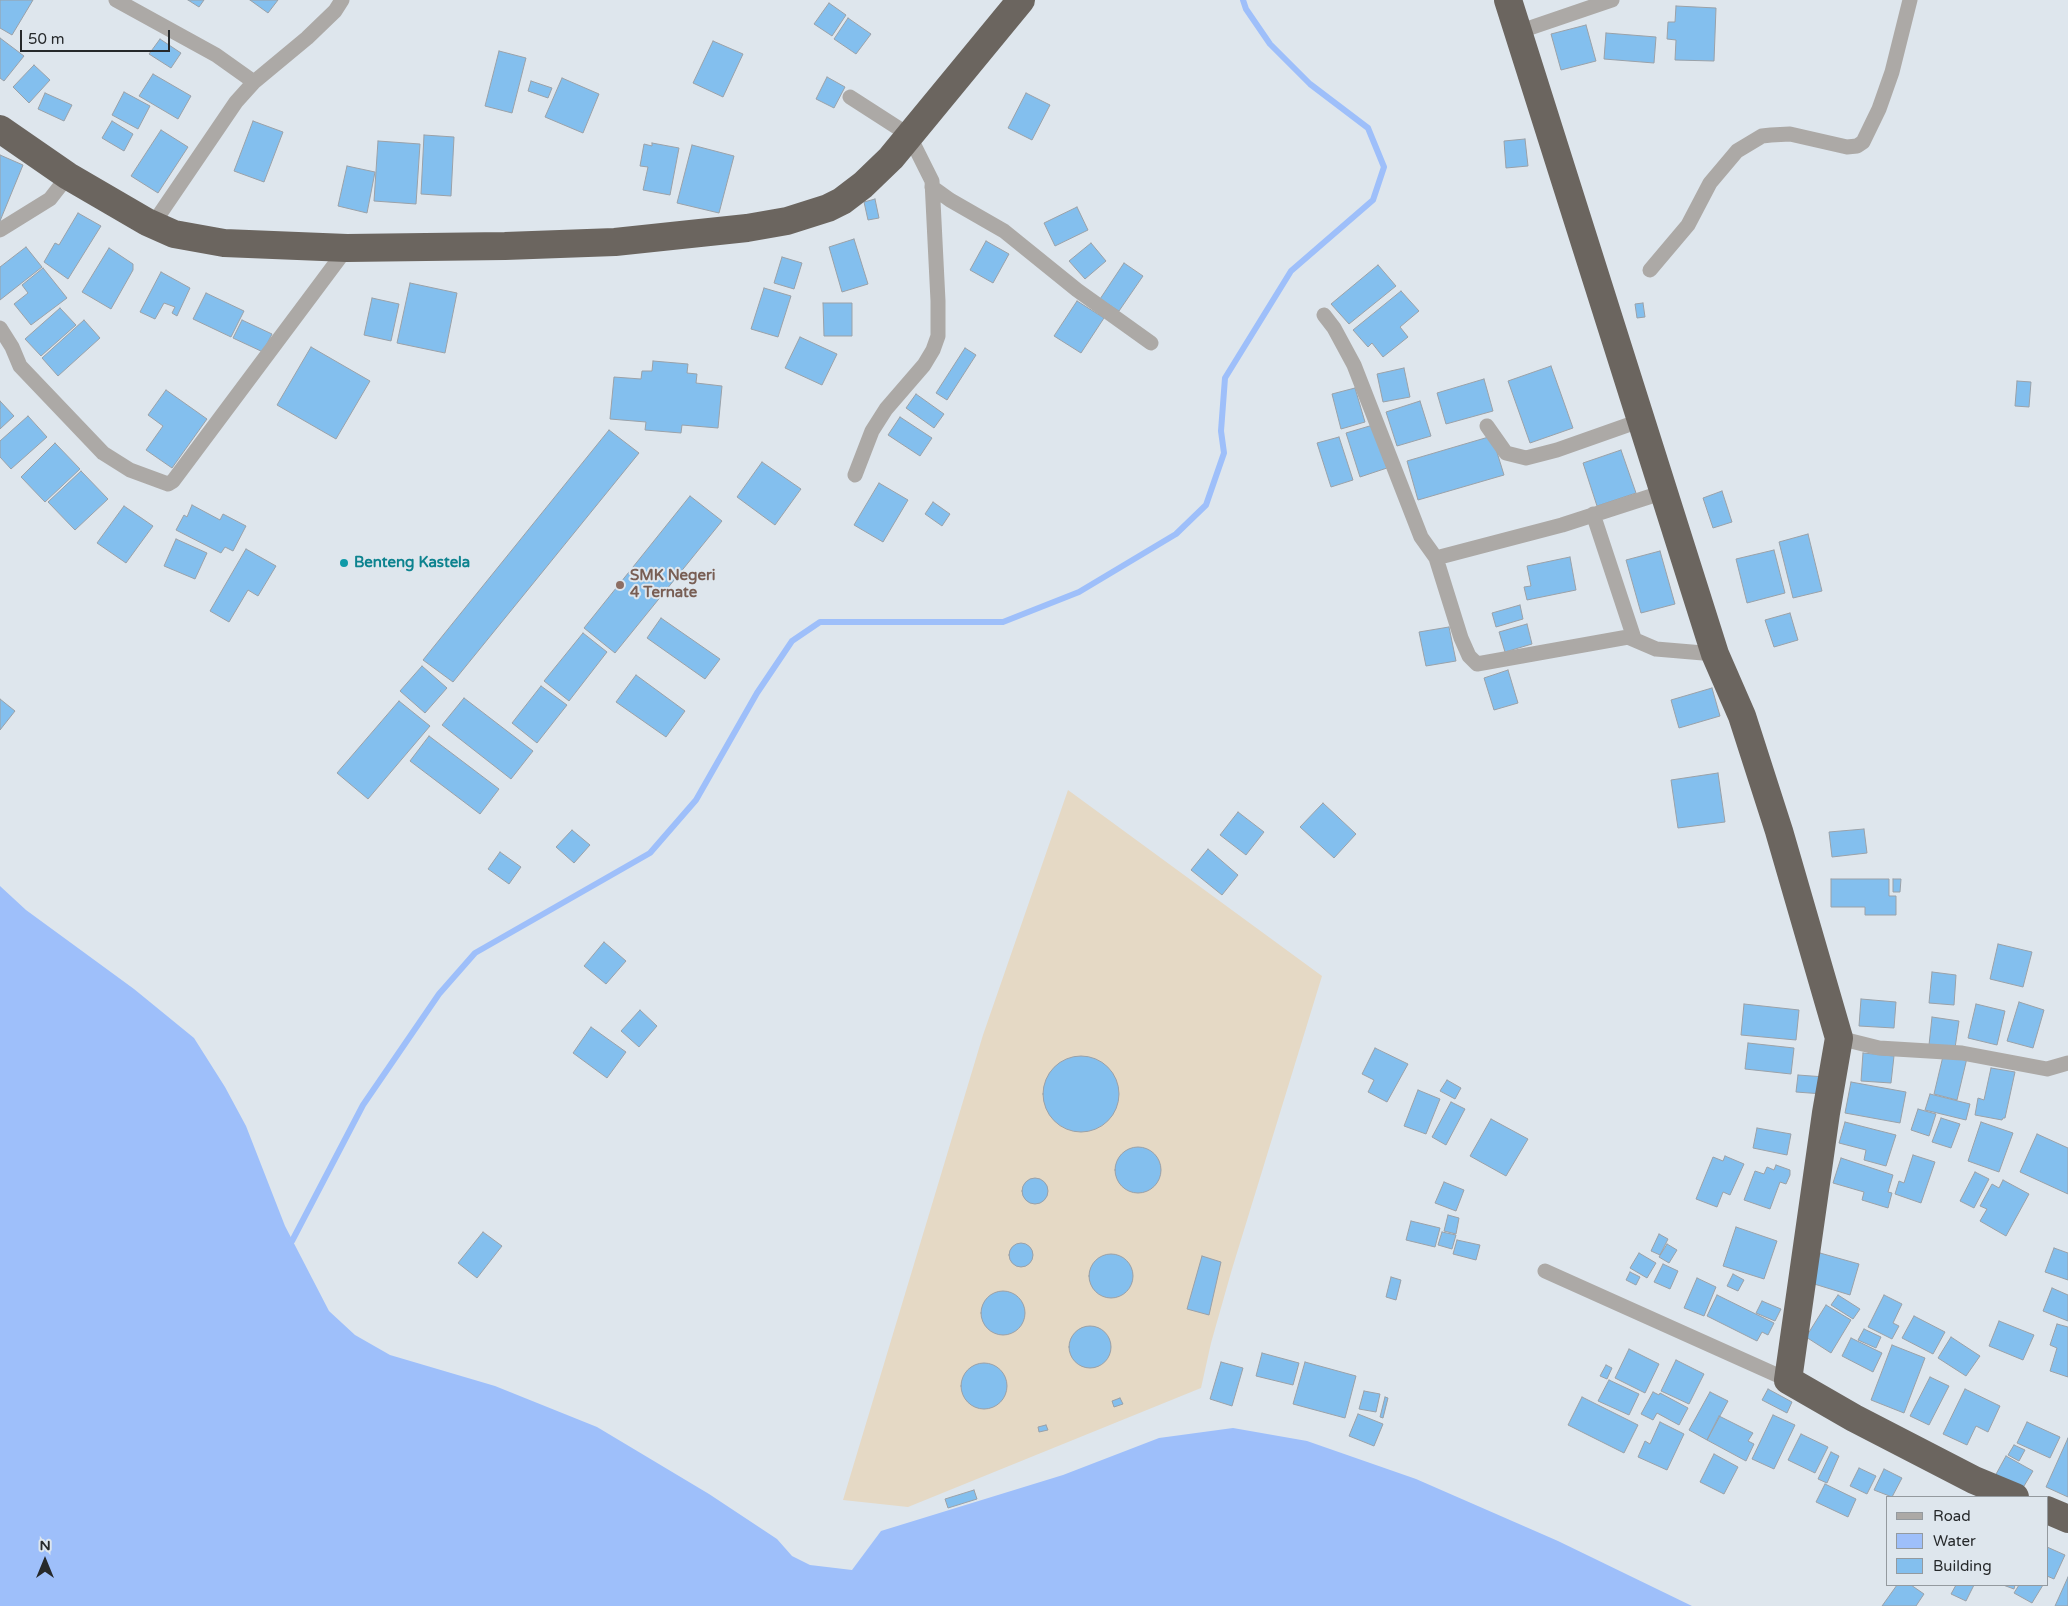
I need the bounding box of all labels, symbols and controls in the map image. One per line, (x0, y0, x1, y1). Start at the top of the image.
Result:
scale bar (22, 20, 172, 52)
text: 50 m (28, 30, 65, 48)
place label: Benteng Kastela (354, 554, 470, 572)
marker: Benteng Kastela (338, 557, 350, 569)
place label: SMK Negeri 4 Ternate (630, 567, 715, 602)
marker: SMK Negeri 4 Ternate (614, 579, 626, 591)
legend (1886, 1496, 2048, 1586)
text: Road (1933, 1507, 1971, 1525)
text: Water (1933, 1532, 1976, 1550)
north arrow (20, 1536, 70, 1586)
text: N (39, 1537, 51, 1554)
text: Building (1933, 1557, 1992, 1575)

